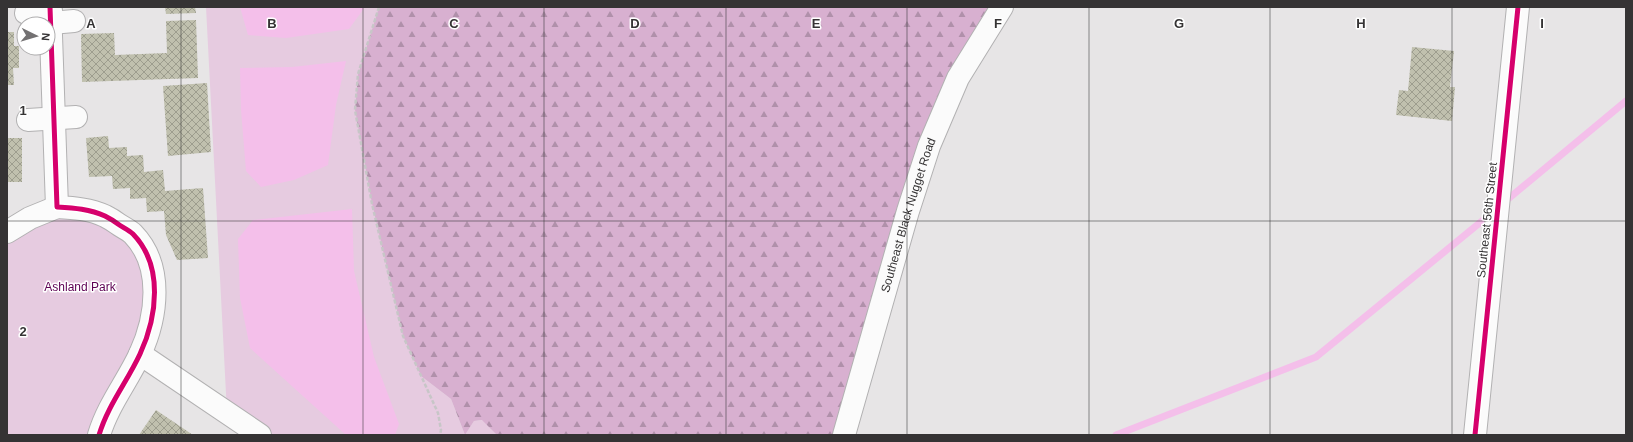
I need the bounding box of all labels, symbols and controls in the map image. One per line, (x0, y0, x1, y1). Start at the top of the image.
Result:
north arrow (16, 16, 56, 56)
text: A (86, 16, 96, 31)
text: B (267, 16, 277, 31)
text: C (449, 16, 459, 31)
text: D (630, 16, 640, 31)
text: E (812, 16, 821, 31)
text: F (994, 16, 1002, 31)
text: G (1174, 16, 1184, 31)
text: H (1356, 16, 1366, 31)
text: I (1540, 16, 1544, 31)
text: N (40, 32, 52, 41)
text: 1 (19, 103, 27, 118)
street label: Southeast Black Nugget Road (878, 136, 939, 294)
street label: Southeast 56th Street (1474, 161, 1500, 278)
park label: Ashland Park (44, 280, 117, 294)
text: 2 (19, 324, 27, 339)

